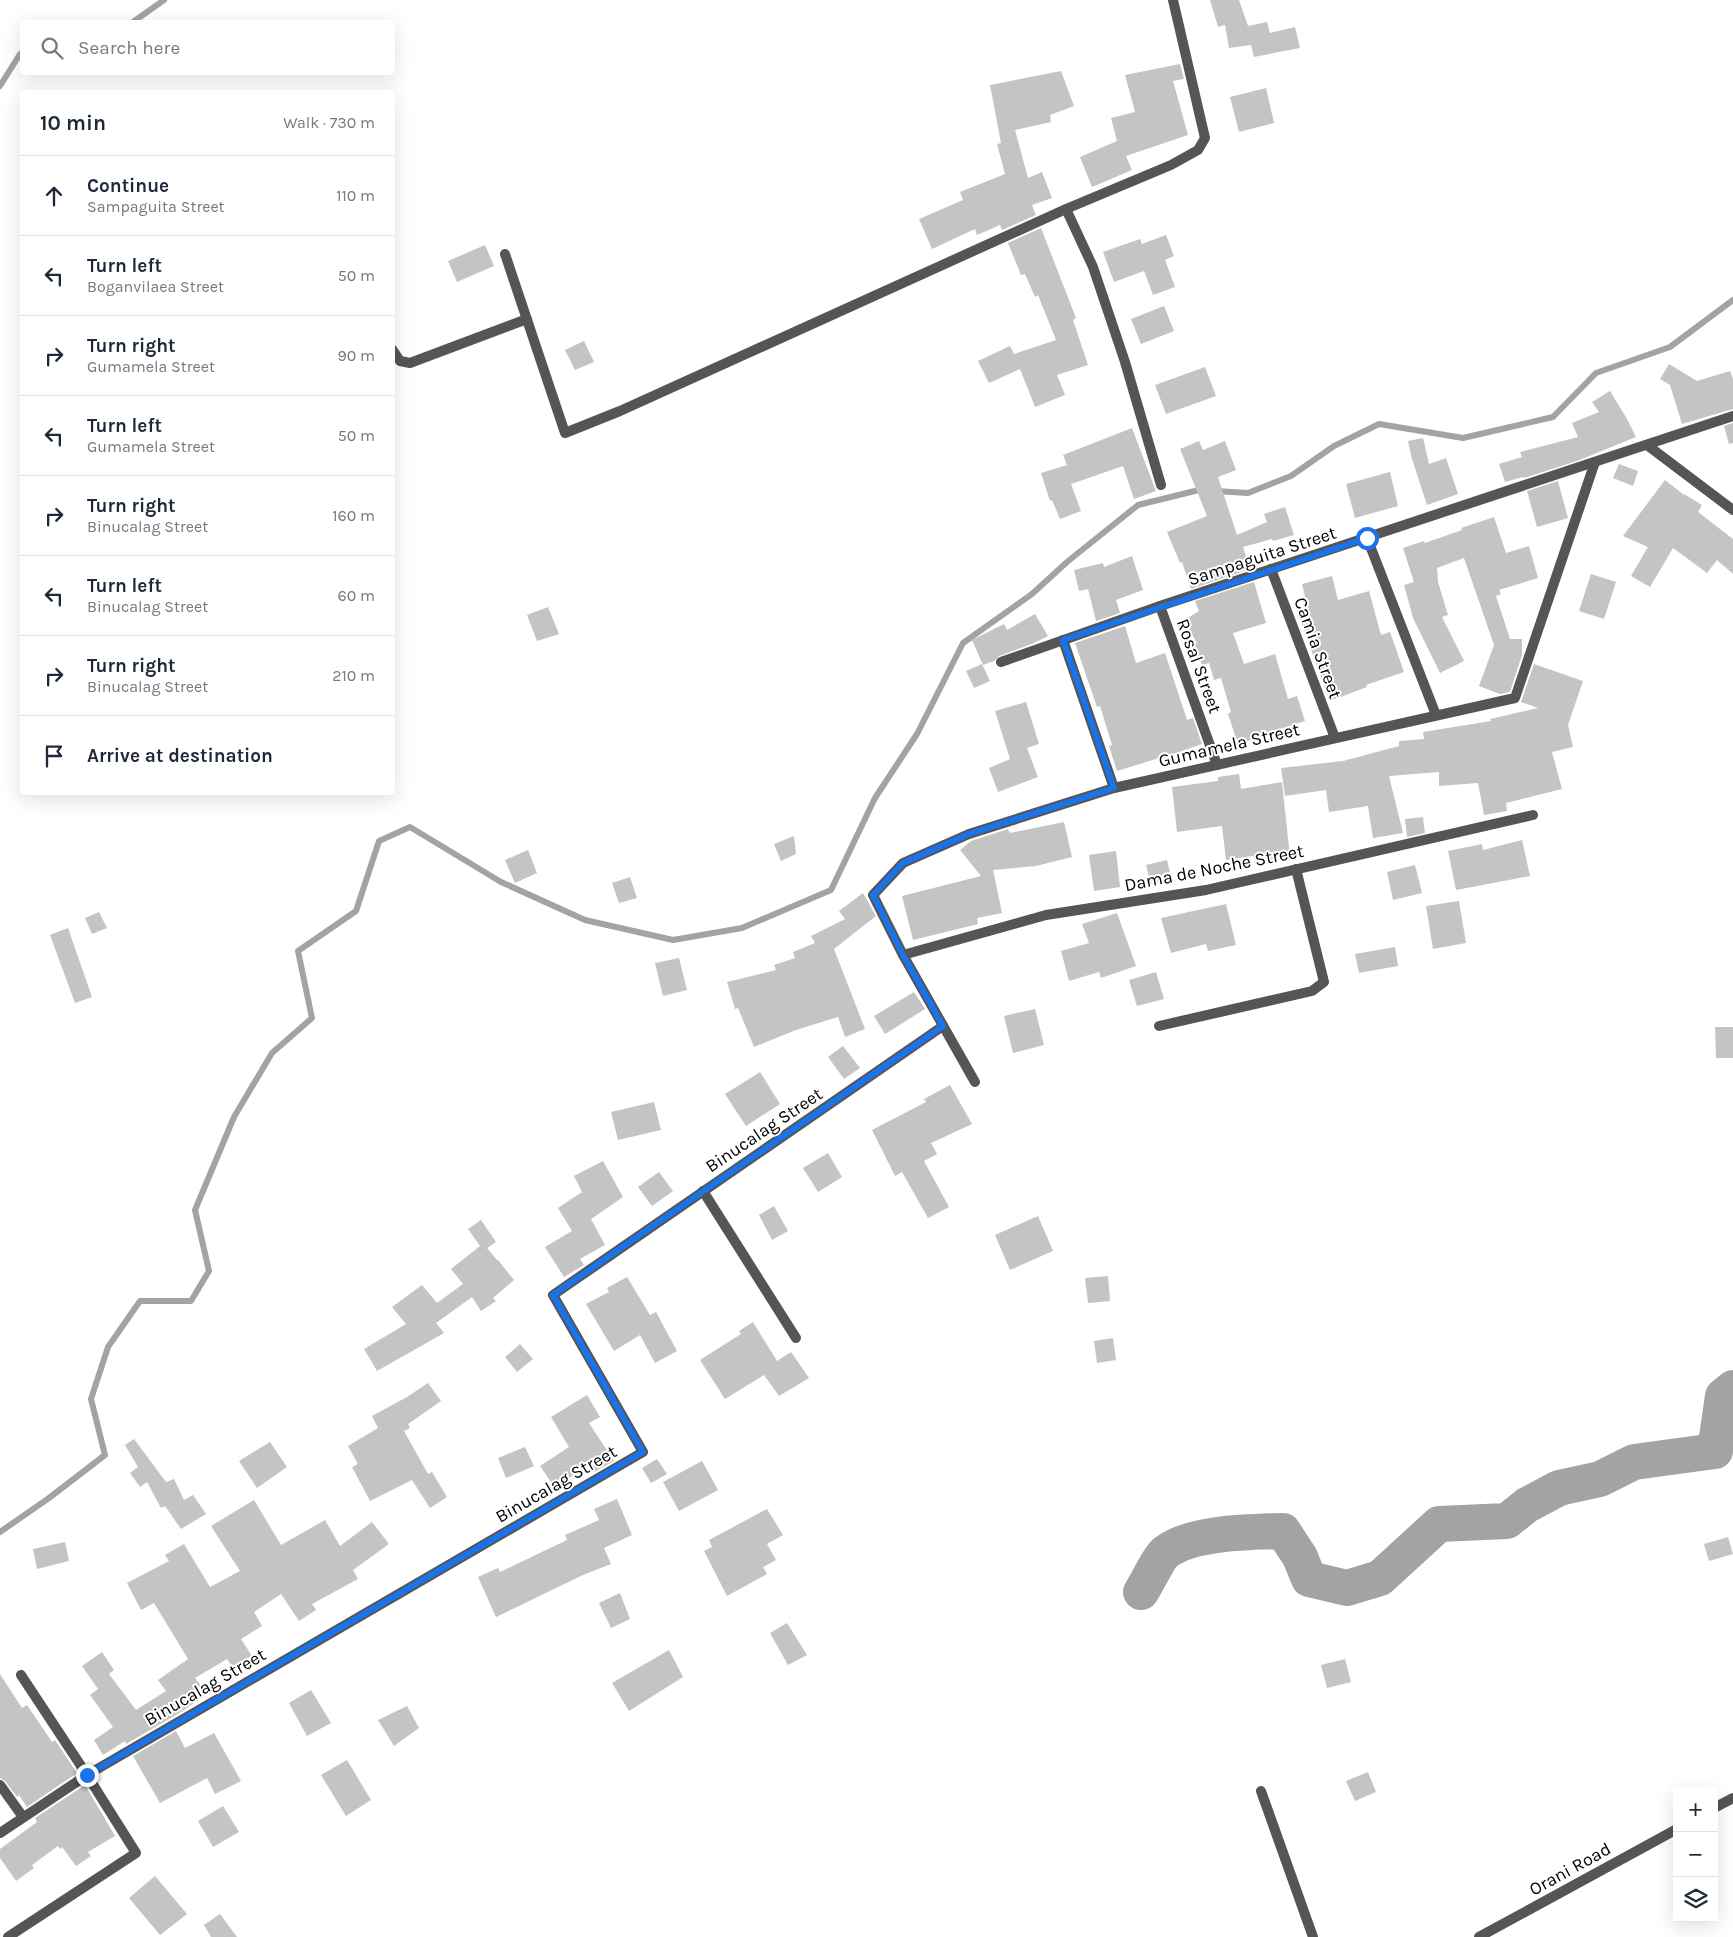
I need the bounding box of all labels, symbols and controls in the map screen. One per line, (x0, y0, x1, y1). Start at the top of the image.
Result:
search box (20, 20, 395, 75)
icon: search (38, 34, 66, 62)
text: Search here (78, 37, 180, 59)
text: 10 min (40, 111, 106, 135)
text: Walk · 730 m (283, 113, 375, 132)
text: Continue (87, 175, 169, 197)
icon: ahead (40, 182, 68, 210)
text: 110 m (336, 186, 375, 205)
text: Sampaguita Street (87, 197, 225, 216)
text: Turn left (87, 255, 162, 277)
icon: left (40, 262, 68, 290)
text: 50 m (338, 266, 375, 285)
text: Boganvilaea Street (87, 277, 224, 296)
text: Turn right (87, 335, 176, 357)
icon: right (40, 342, 68, 370)
text: 90 m (337, 346, 375, 365)
text: Gumamela Street (87, 357, 215, 376)
text: Turn left (87, 415, 162, 437)
icon: left (40, 422, 68, 450)
text: 50 m (338, 426, 375, 445)
text: Gumamela Street (87, 437, 215, 456)
text: Turn right (87, 495, 176, 517)
icon: right (40, 502, 68, 530)
text: 160 m (332, 506, 375, 525)
text: Binucalag Street (87, 517, 208, 536)
street label: Sampaguita Street (1185, 522, 1339, 590)
route start (1356, 527, 1379, 550)
text: Turn left (87, 575, 162, 597)
icon: left (40, 582, 68, 610)
text: 60 m (338, 586, 375, 605)
street label: Camia Street (1289, 594, 1347, 702)
text: Binucalag Street (87, 597, 208, 616)
street label: Rosal Street (1172, 616, 1226, 716)
text: Turn right (87, 655, 176, 677)
icon: right (40, 662, 68, 690)
text: 210 m (332, 666, 375, 685)
text: Binucalag Street (87, 677, 208, 696)
street label: Gumamela Street (1156, 718, 1302, 772)
icon: arrive (40, 742, 68, 770)
text: Arrive at destination (87, 745, 273, 767)
street label: Dama de Noche Street (1122, 840, 1306, 896)
street label: Binucalag Street (701, 1083, 827, 1177)
street label: Binucalag Street (491, 1440, 621, 1528)
street label: Binucalag Street (140, 1643, 270, 1731)
route end (76, 1764, 99, 1787)
map controls (1673, 1787, 1718, 1922)
button: + (1673, 1787, 1718, 1832)
button: − (1673, 1832, 1718, 1877)
street label: Orani Road (1525, 1838, 1615, 1900)
button: layers (1673, 1877, 1718, 1922)

